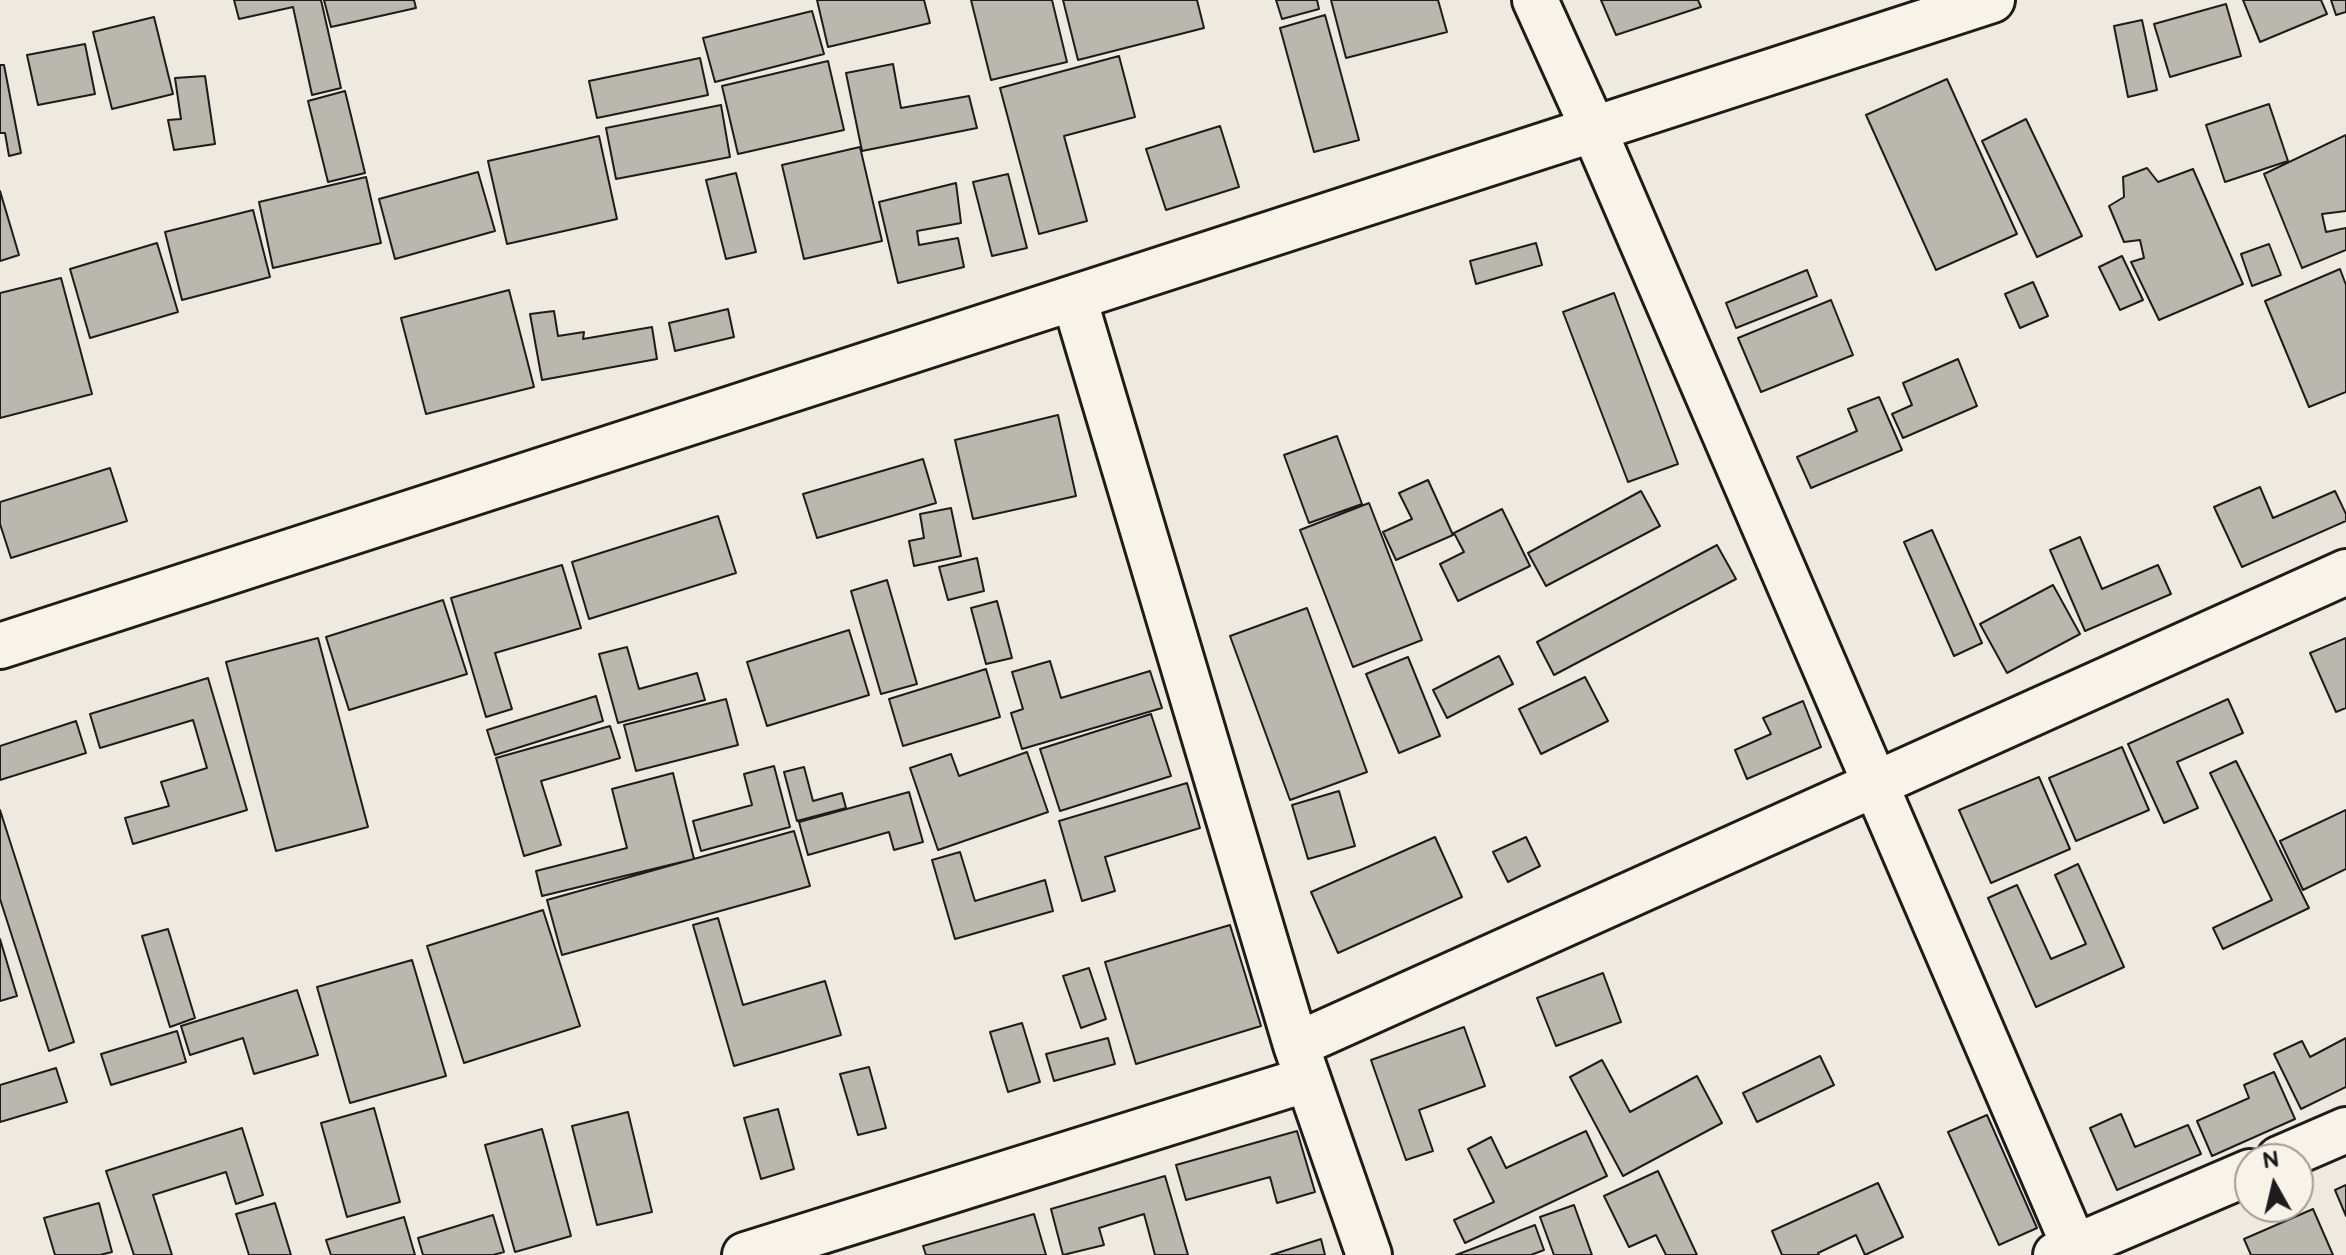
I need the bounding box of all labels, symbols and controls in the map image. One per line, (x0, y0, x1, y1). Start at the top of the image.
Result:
north arrow (2234, 1143, 2314, 1223)
text: N (2261, 1146, 2281, 1175)

